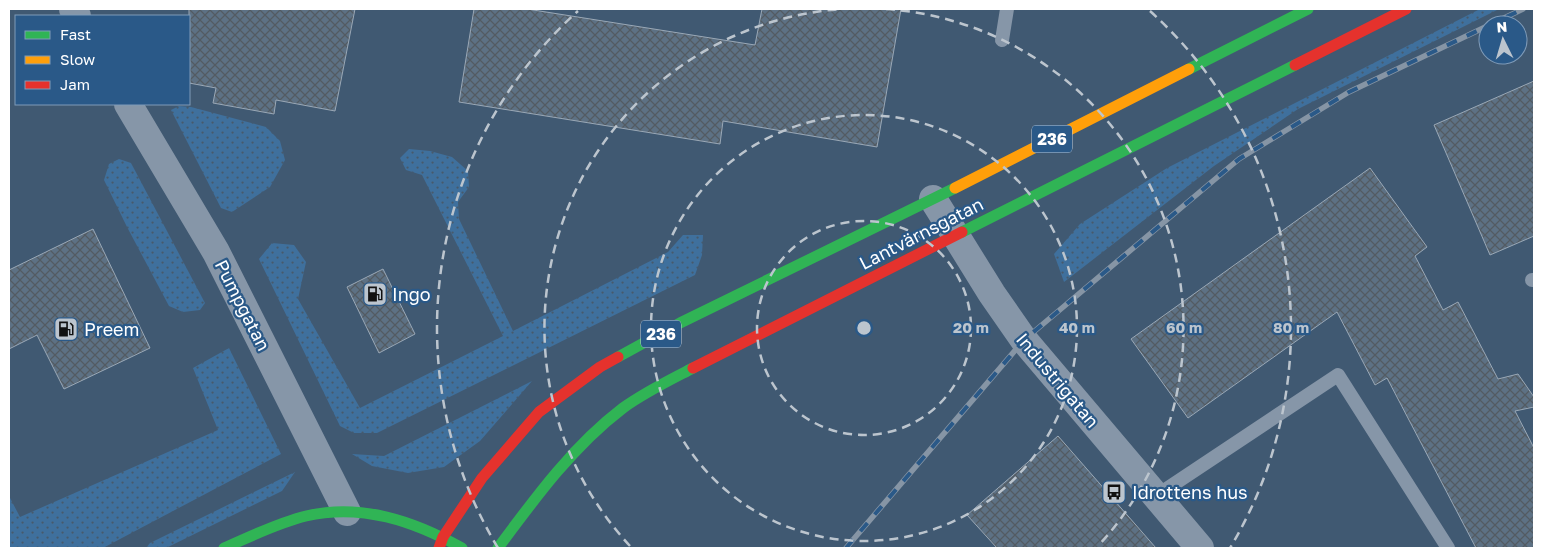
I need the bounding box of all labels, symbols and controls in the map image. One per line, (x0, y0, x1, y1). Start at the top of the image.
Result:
legend (15, 15, 190, 105)
north arrow (1478, 15, 1528, 65)
text: N (1496, 18, 1508, 35)
text: Fast (60, 25, 91, 43)
text: Slow (60, 50, 95, 68)
text: Jam (60, 75, 90, 93)
road number: 236 (1032, 126, 1072, 152)
street label: Lantvärnsgatan (855, 192, 987, 274)
street label: Pumpgatan (211, 256, 275, 354)
fuel station icon: Ingo (362, 281, 388, 307)
place label: Ingo (392, 283, 431, 305)
fuel station icon: Preem (53, 316, 79, 342)
place label: Preem (84, 318, 139, 340)
text: 20 m (953, 318, 989, 336)
text: 40 m (1059, 318, 1095, 336)
text: 60 m (1166, 318, 1202, 336)
text: 80 m (1273, 318, 1309, 336)
centre of rings (855, 319, 873, 337)
road number: 236 (641, 320, 681, 348)
street label: Industrigatan (1012, 328, 1104, 432)
bus stop icon: Idrottens hus (1101, 479, 1127, 505)
place label: Idrottens hus (1132, 481, 1248, 503)

